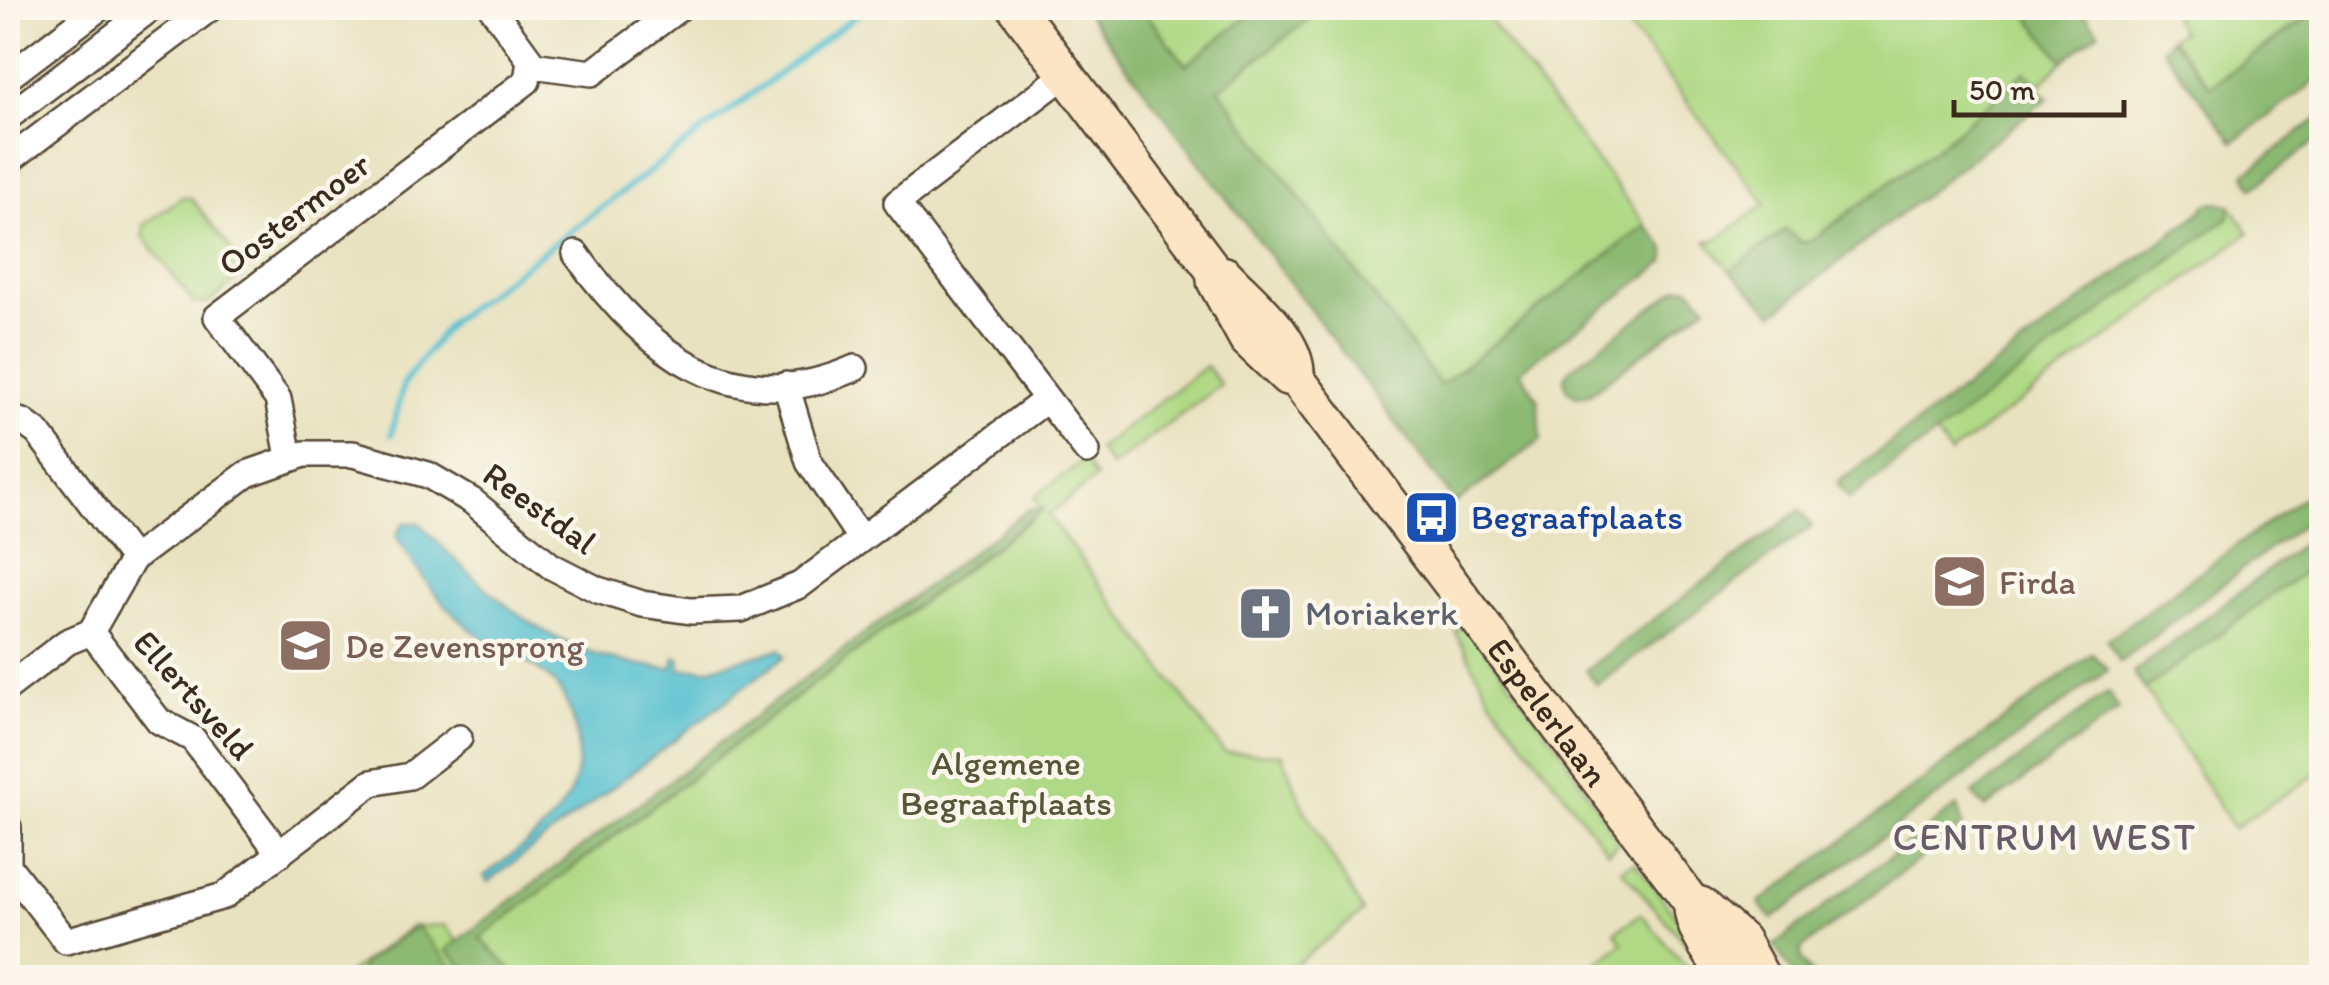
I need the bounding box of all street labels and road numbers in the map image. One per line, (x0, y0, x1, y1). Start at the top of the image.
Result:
street label: Oostermoer (210, 143, 378, 285)
street label: Reestdal (475, 453, 605, 563)
street label: Ellertsveld (125, 622, 263, 769)
street label: Espelerlaan (1478, 629, 1618, 795)

